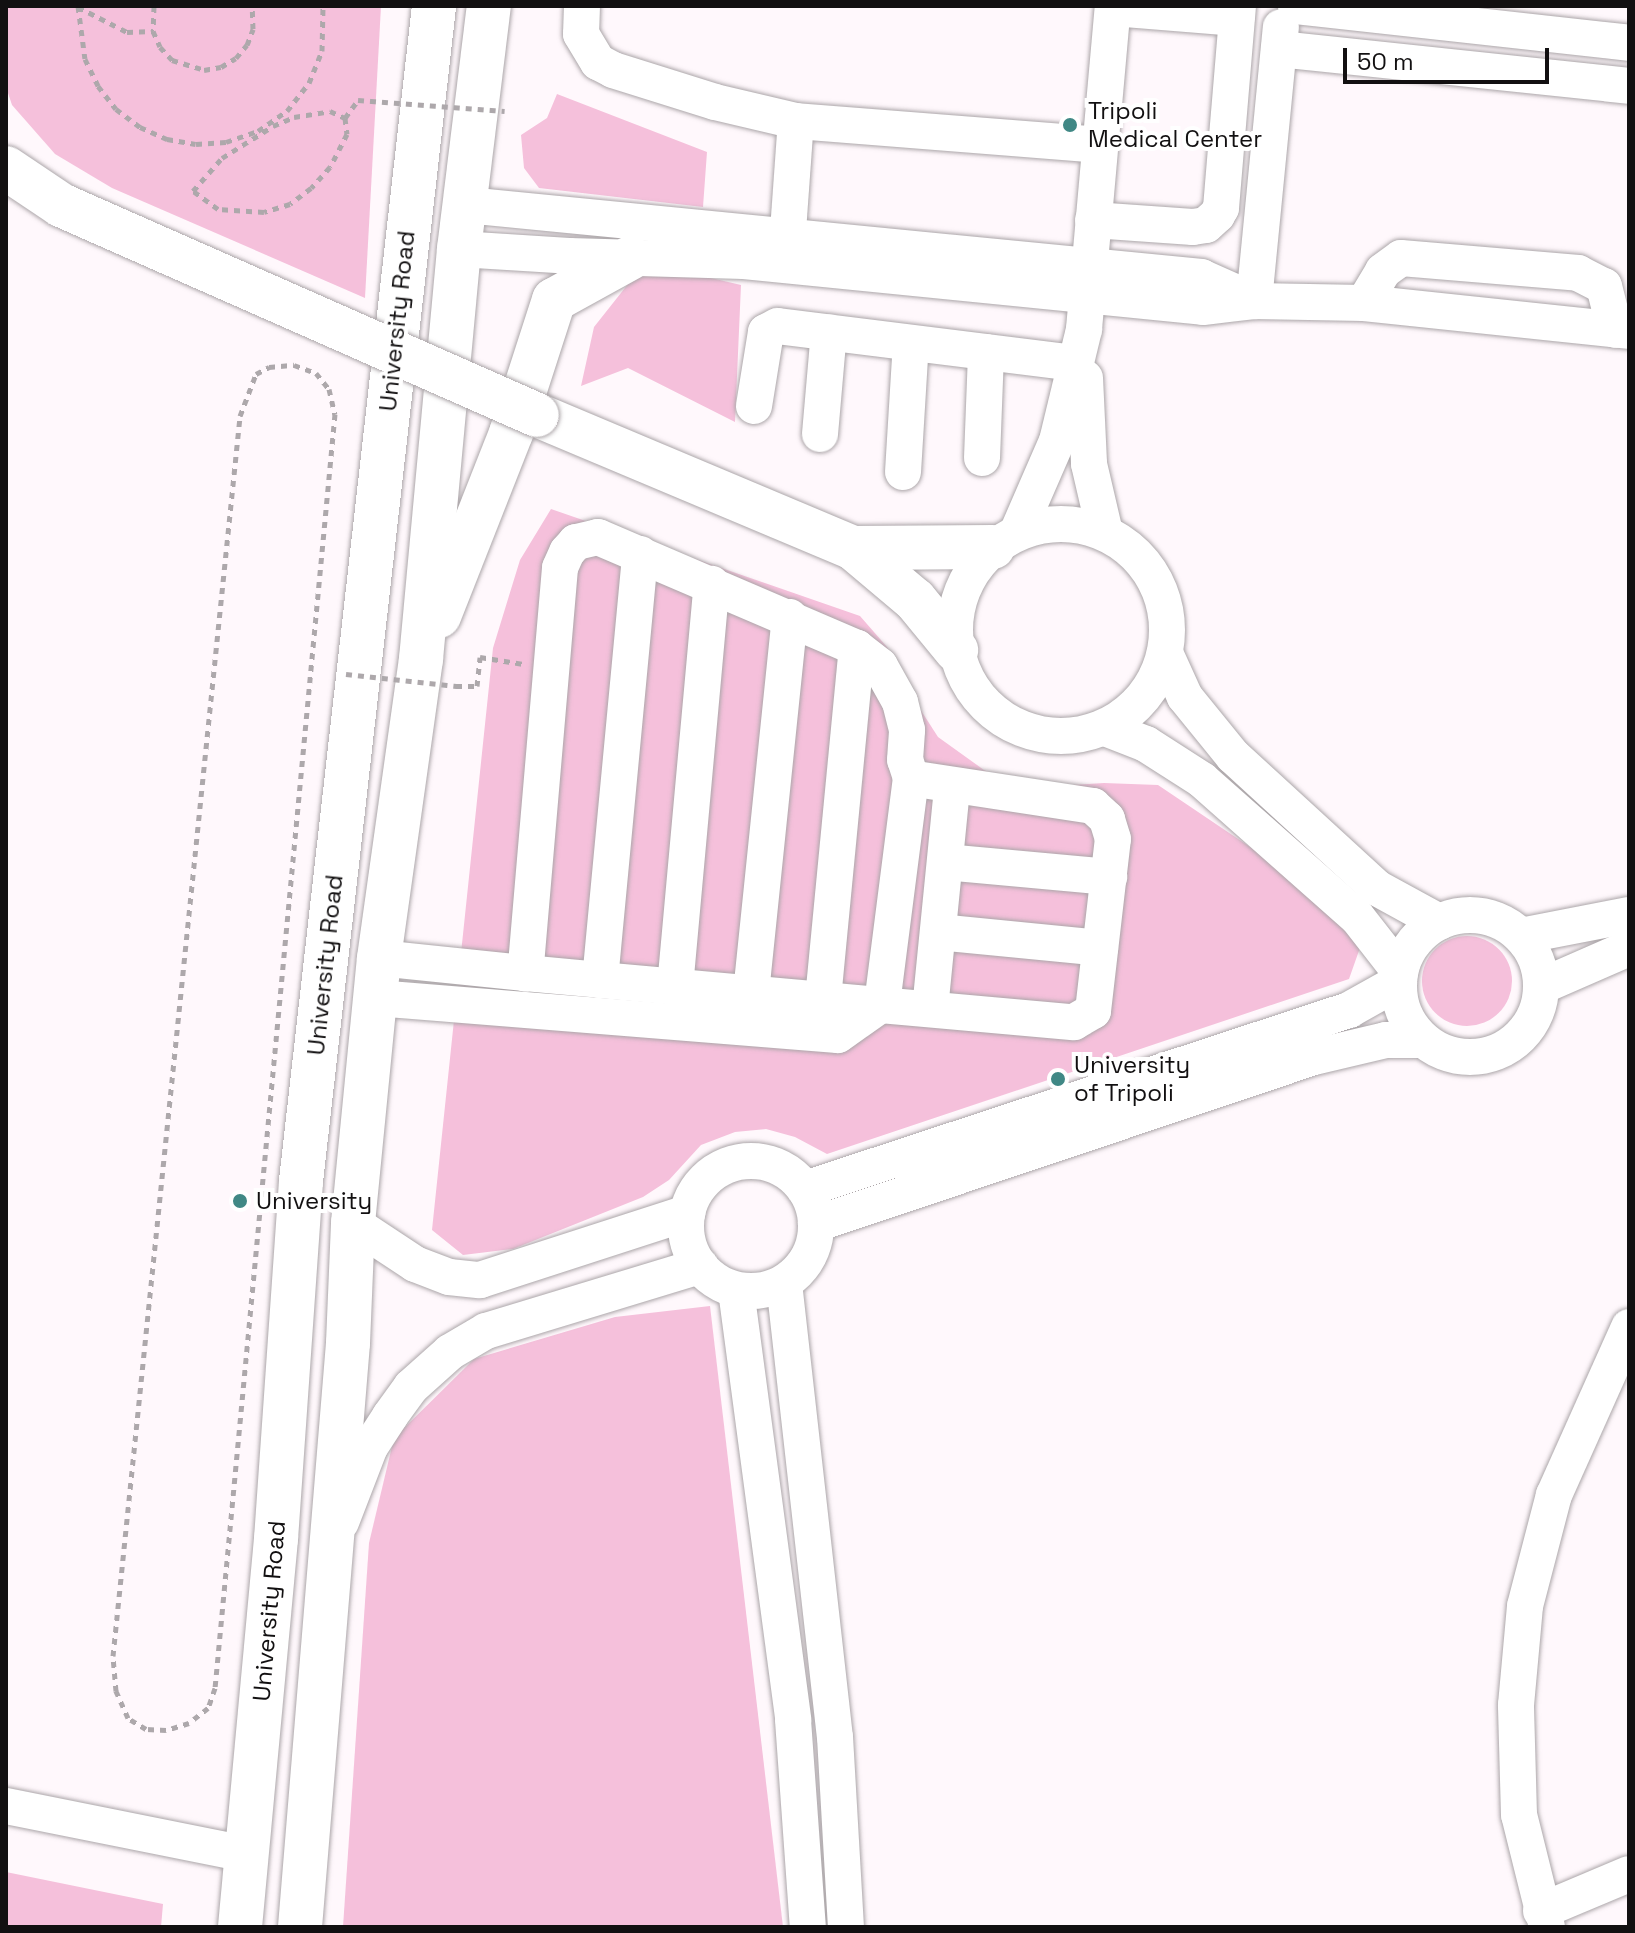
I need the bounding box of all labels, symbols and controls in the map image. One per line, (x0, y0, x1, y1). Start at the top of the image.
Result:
scale bar (1347, 32, 1553, 82)
text: 50 m (1357, 46, 1414, 77)
place label: Tripoli Medical Center (1088, 97, 1262, 153)
marker: Tripoli Medical Center (1059, 114, 1081, 136)
street label: University Road (373, 229, 421, 413)
street label: University Road (301, 873, 349, 1057)
place label: University of Tripoli (1074, 1051, 1190, 1107)
marker: University of Tripoli (1049, 1070, 1067, 1088)
place label: University (256, 1187, 372, 1215)
marker: University (231, 1192, 249, 1210)
street label: University Road (247, 1519, 291, 1703)

